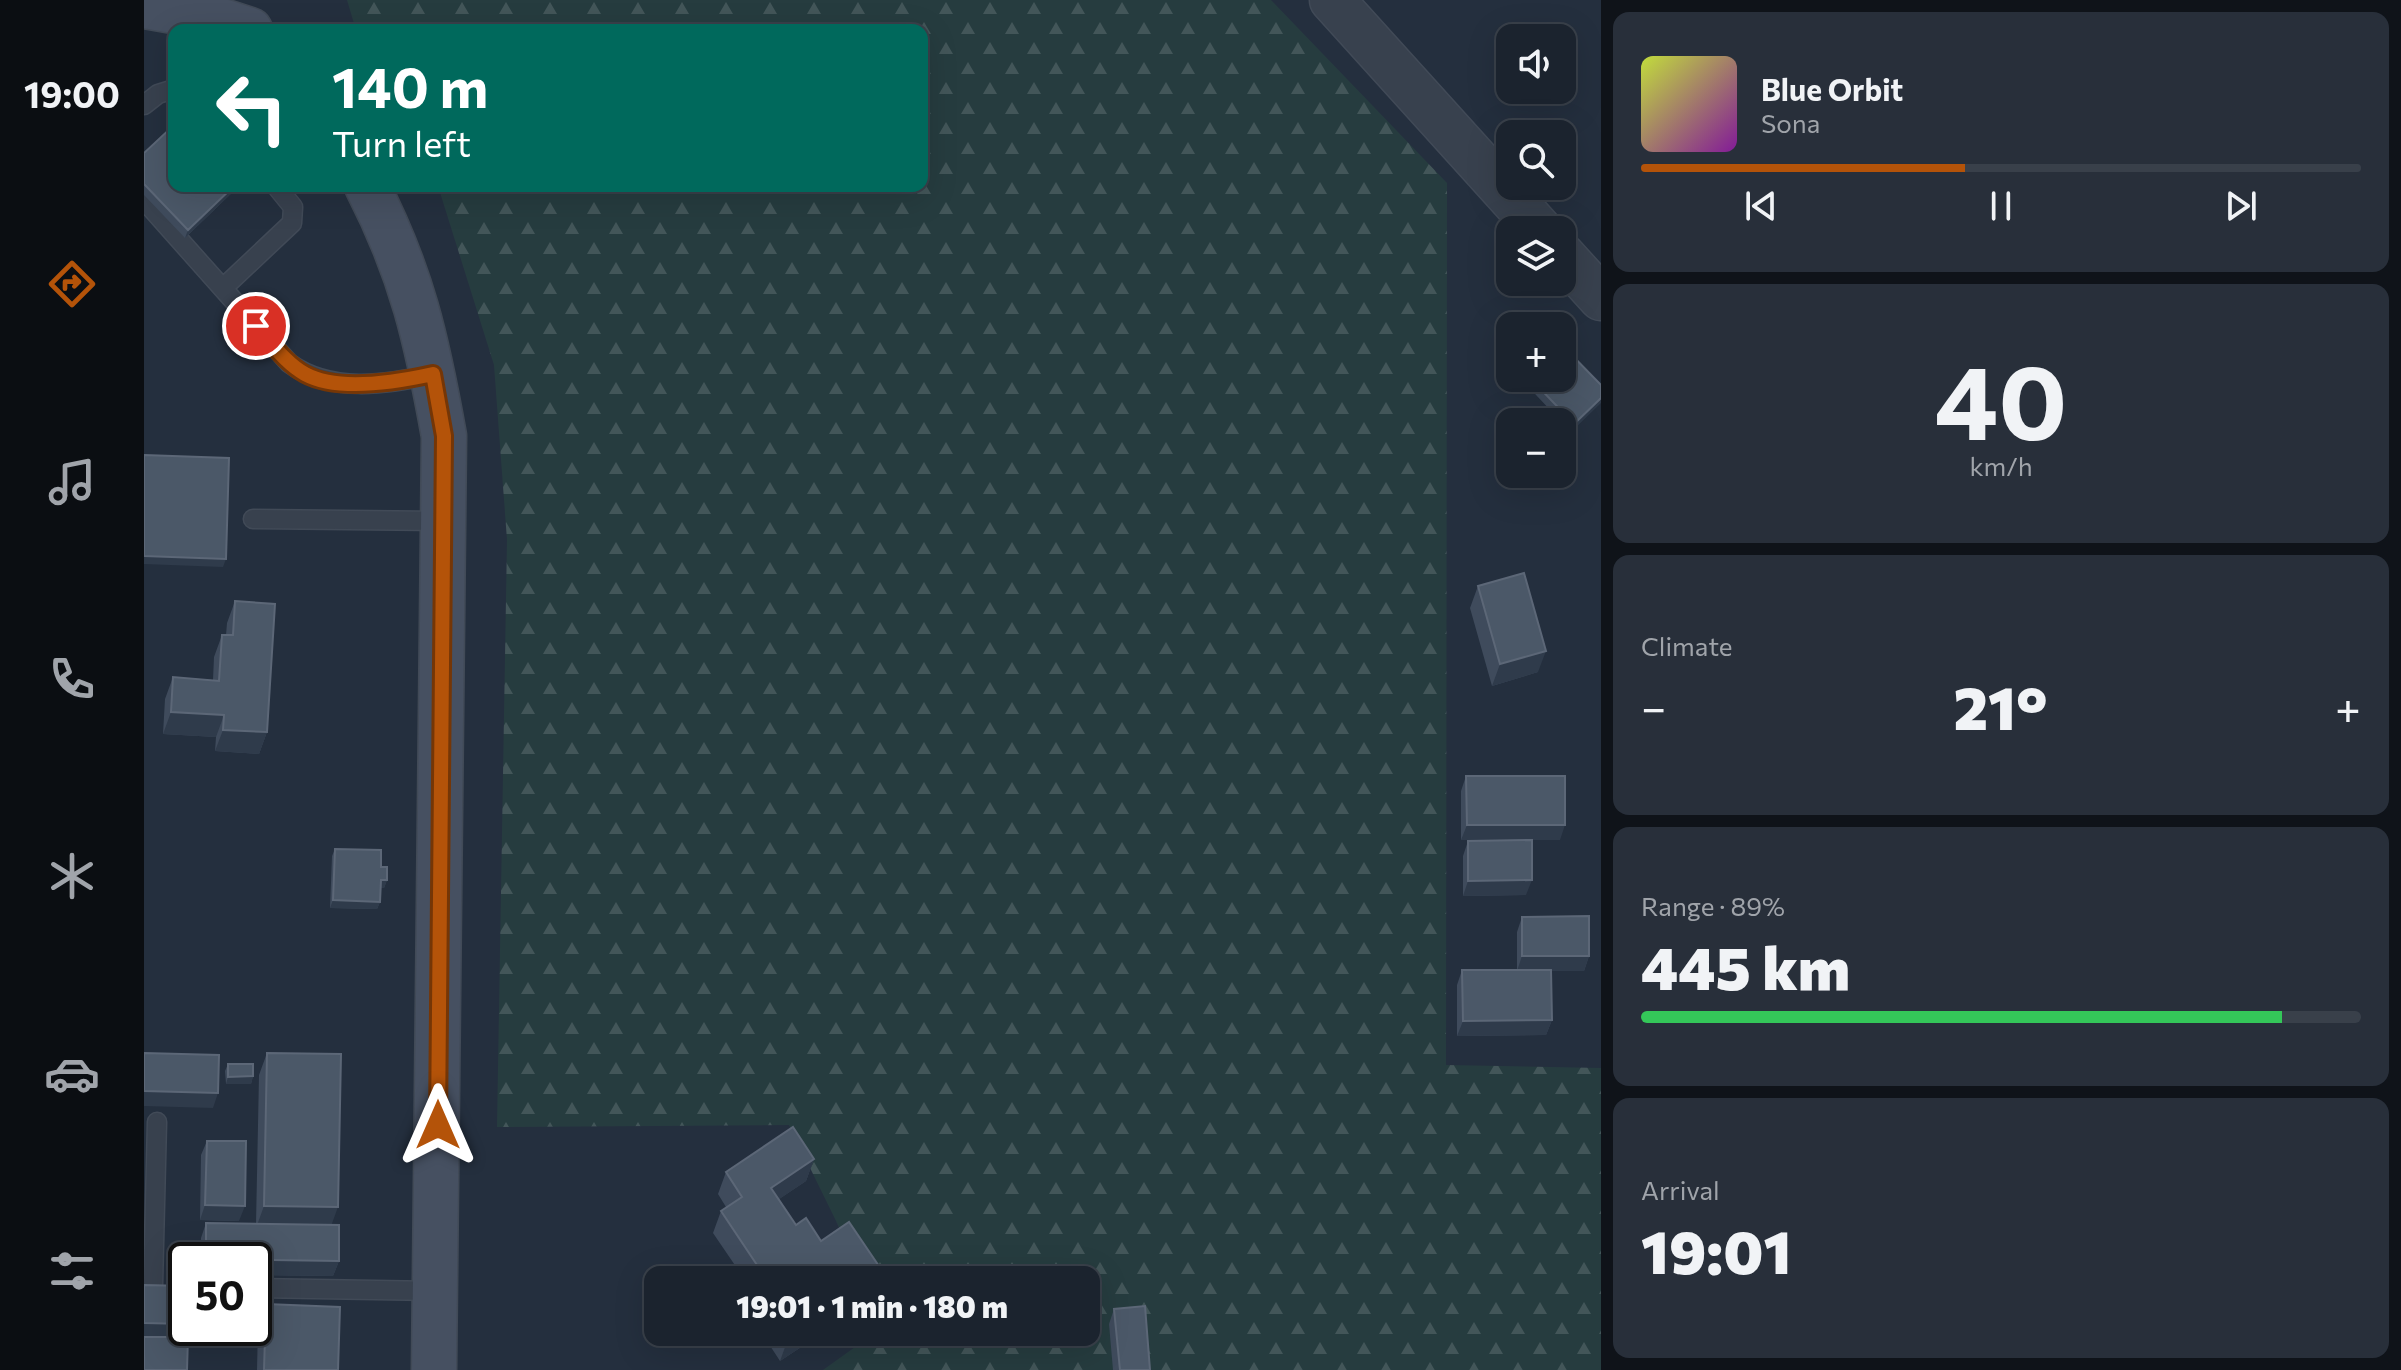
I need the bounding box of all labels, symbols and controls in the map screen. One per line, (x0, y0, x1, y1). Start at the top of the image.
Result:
map controls (1496, 24, 1576, 488)
button: sound (1496, 24, 1576, 104)
text: 140 m (332, 51, 488, 120)
icon: left (200, 56, 304, 160)
text: Blue Orbit (1761, 70, 1903, 107)
text: 19:00 (24, 71, 120, 115)
text: Sona (1761, 107, 1820, 138)
text: Turn left (332, 120, 471, 164)
button: search (1496, 120, 1576, 200)
icon: previous (1739, 184, 1783, 228)
icon: pause (1979, 184, 2023, 228)
icon: next (2219, 184, 2263, 228)
button: layers (1496, 216, 1576, 296)
icon: directions (44, 256, 100, 312)
pin (222, 292, 290, 360)
icon: arrive (234, 304, 278, 348)
button: + (1496, 312, 1576, 392)
text: 40 (1935, 334, 2067, 461)
button: − (1496, 408, 1576, 488)
text: km/h (1969, 450, 2033, 481)
icon: music (44, 454, 100, 510)
text: Climate (1641, 630, 1733, 661)
icon: phone (44, 651, 100, 707)
text: 21° (1953, 669, 2048, 742)
text: − (1641, 679, 1666, 733)
text: + (2335, 679, 2361, 733)
icon: climate (44, 848, 100, 904)
text: Range · 89% (1641, 890, 1785, 921)
text: 445 km (1641, 929, 1850, 1002)
icon: car (44, 1046, 100, 1102)
position arrow (396, 1083, 480, 1167)
text: Arrival (1641, 1174, 1720, 1205)
text: 19:01 (1641, 1213, 1791, 1286)
speed limit sign: 50 (168, 1242, 272, 1346)
icon: filters (44, 1243, 100, 1299)
text: 19:01 · 1 min · 180 m (736, 1287, 1008, 1324)

